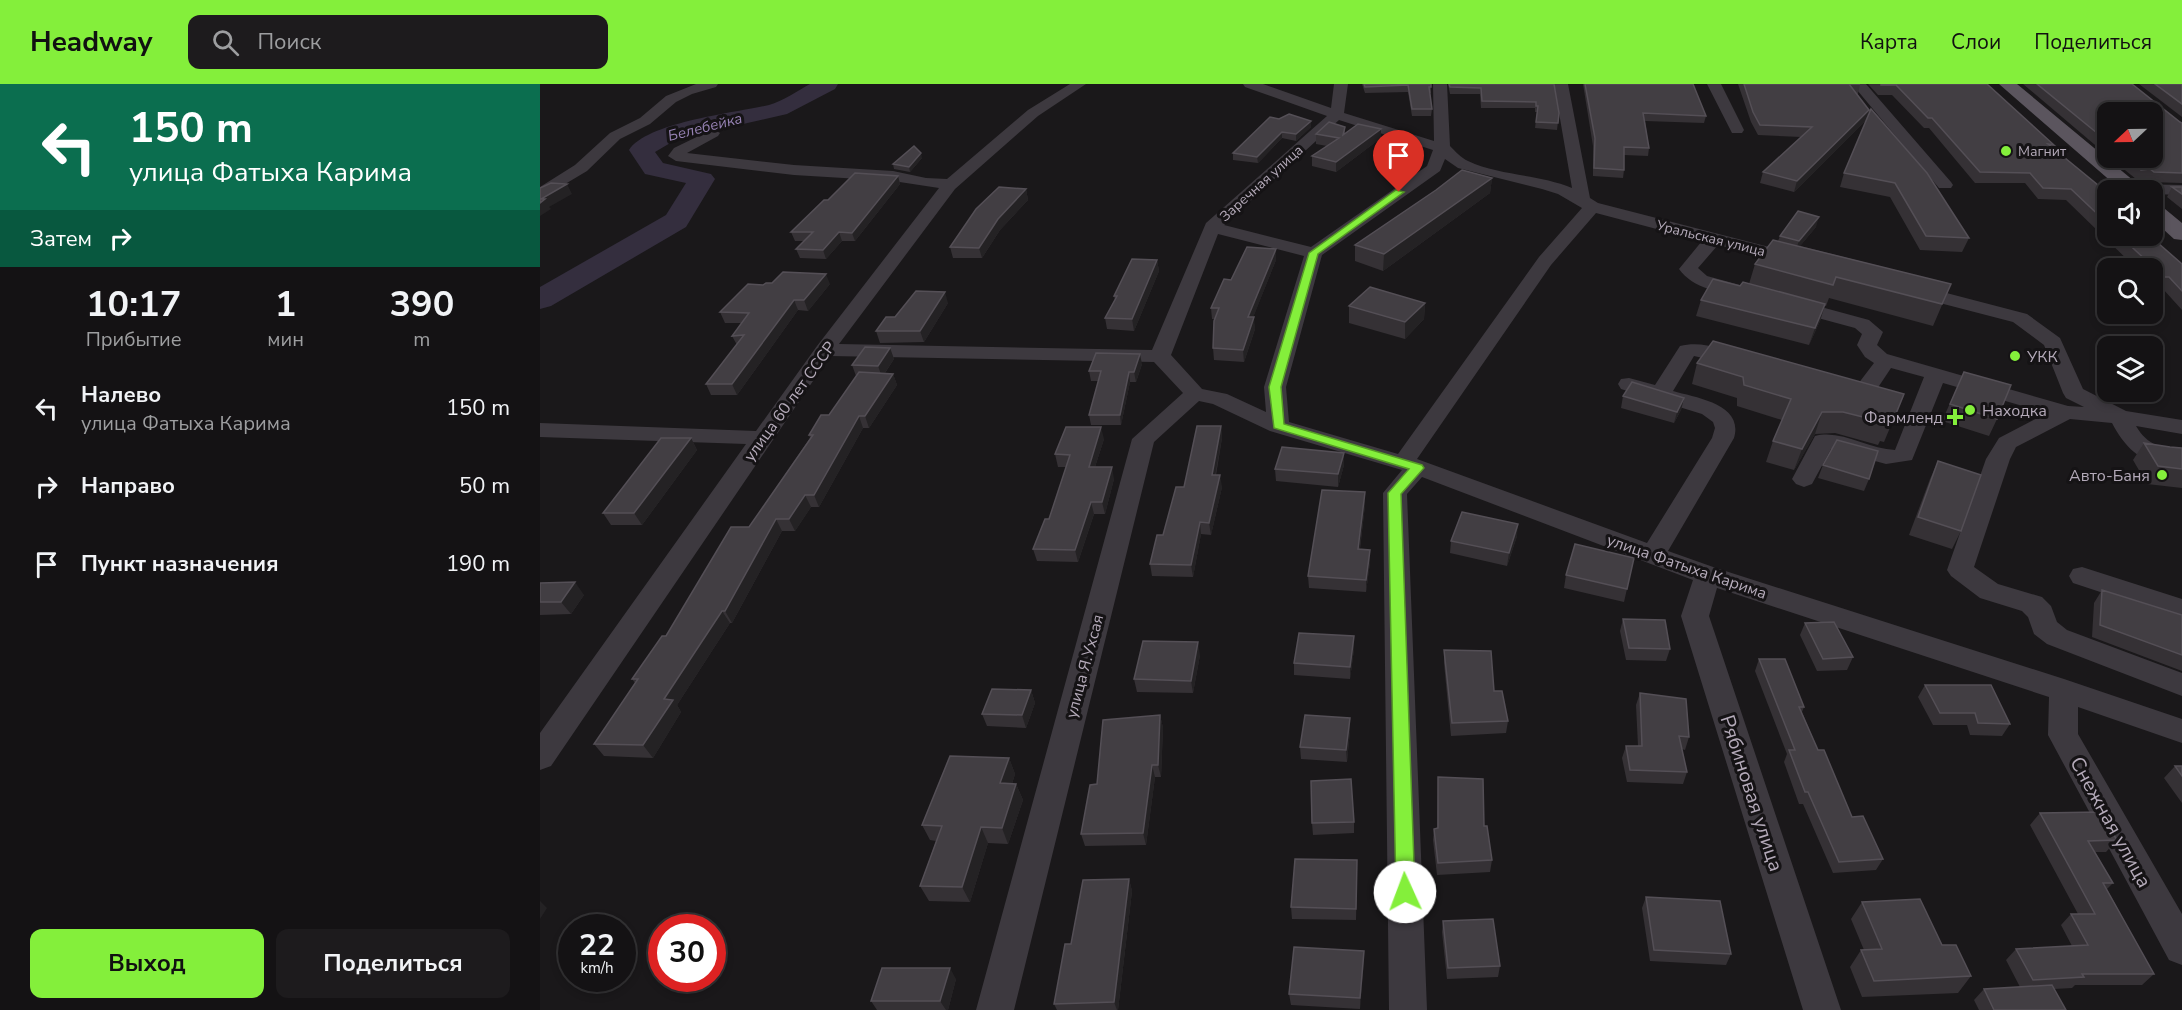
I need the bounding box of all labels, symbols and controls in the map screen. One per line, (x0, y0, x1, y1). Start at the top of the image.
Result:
search box (188, 15, 608, 69)
text: Headway (30, 23, 152, 61)
icon: search (209, 26, 242, 59)
text: Поиск (257, 27, 321, 57)
text: Карта (1860, 28, 1918, 56)
text: Слои (1951, 28, 2001, 56)
text: Поделиться (2034, 28, 2152, 56)
text: 150 m (129, 100, 253, 157)
north arrow (2097, 102, 2163, 168)
map controls (2097, 102, 2163, 402)
icon: left (30, 108, 108, 186)
water label: Белебейка (666, 108, 744, 146)
pin (1373, 130, 1424, 192)
icon: arrive (1382, 139, 1415, 172)
street label: Заречная улица (1216, 141, 1307, 226)
place label: Магнит (2018, 142, 2067, 161)
marker: Магнит (1999, 144, 2013, 158)
text: улица Фатыха Карима (129, 154, 412, 191)
button: sound (2097, 180, 2163, 246)
street label: Уральская улица (1654, 216, 1767, 261)
icon: right (104, 222, 137, 255)
text: Затем (30, 224, 92, 254)
button: search (2097, 258, 2163, 324)
text: 10:17 (86, 280, 181, 329)
text: 1 (275, 280, 296, 329)
text: 390 (390, 280, 454, 329)
text: Прибытие (86, 326, 182, 353)
text: мин (267, 326, 304, 353)
text: m (413, 326, 430, 353)
button: layers (2097, 336, 2163, 402)
street label: улица 60 лет СССР (739, 337, 841, 466)
place label: УКК (2026, 346, 2059, 368)
marker: УКК (2008, 349, 2022, 363)
text: Налево (81, 380, 161, 410)
icon: left (30, 392, 63, 425)
text: 150 m (446, 393, 510, 423)
place label: Находка (1982, 400, 2047, 422)
marker: Находка (1963, 403, 1977, 417)
place label: Фармленд (1864, 407, 1944, 429)
text: улица Фатыха Карима (81, 410, 291, 437)
marker: Фармленд (1948, 410, 1962, 424)
place label: Авто-Баня (2069, 465, 2150, 487)
marker: Авто-Баня (2155, 468, 2169, 482)
icon: right (30, 470, 63, 503)
text: Направо (81, 471, 175, 501)
text: 50 m (459, 471, 510, 501)
street label: улица Фатыха Карима (1604, 529, 1770, 605)
icon: arrive (30, 548, 63, 581)
text: Пункт назначения (81, 549, 279, 579)
text: 190 m (446, 549, 510, 579)
street label: улица Я.Ухсая (1061, 612, 1109, 721)
street label: Рябиновая улица (1714, 712, 1790, 875)
street label: Снежная улица (2063, 752, 2158, 893)
position arrow (1373, 860, 1437, 924)
speed limit sign: 30 (648, 914, 726, 992)
text: 22 (579, 925, 615, 966)
button: Выход (30, 929, 264, 998)
button: Поделиться (276, 929, 510, 998)
text: km/h (580, 958, 614, 978)

